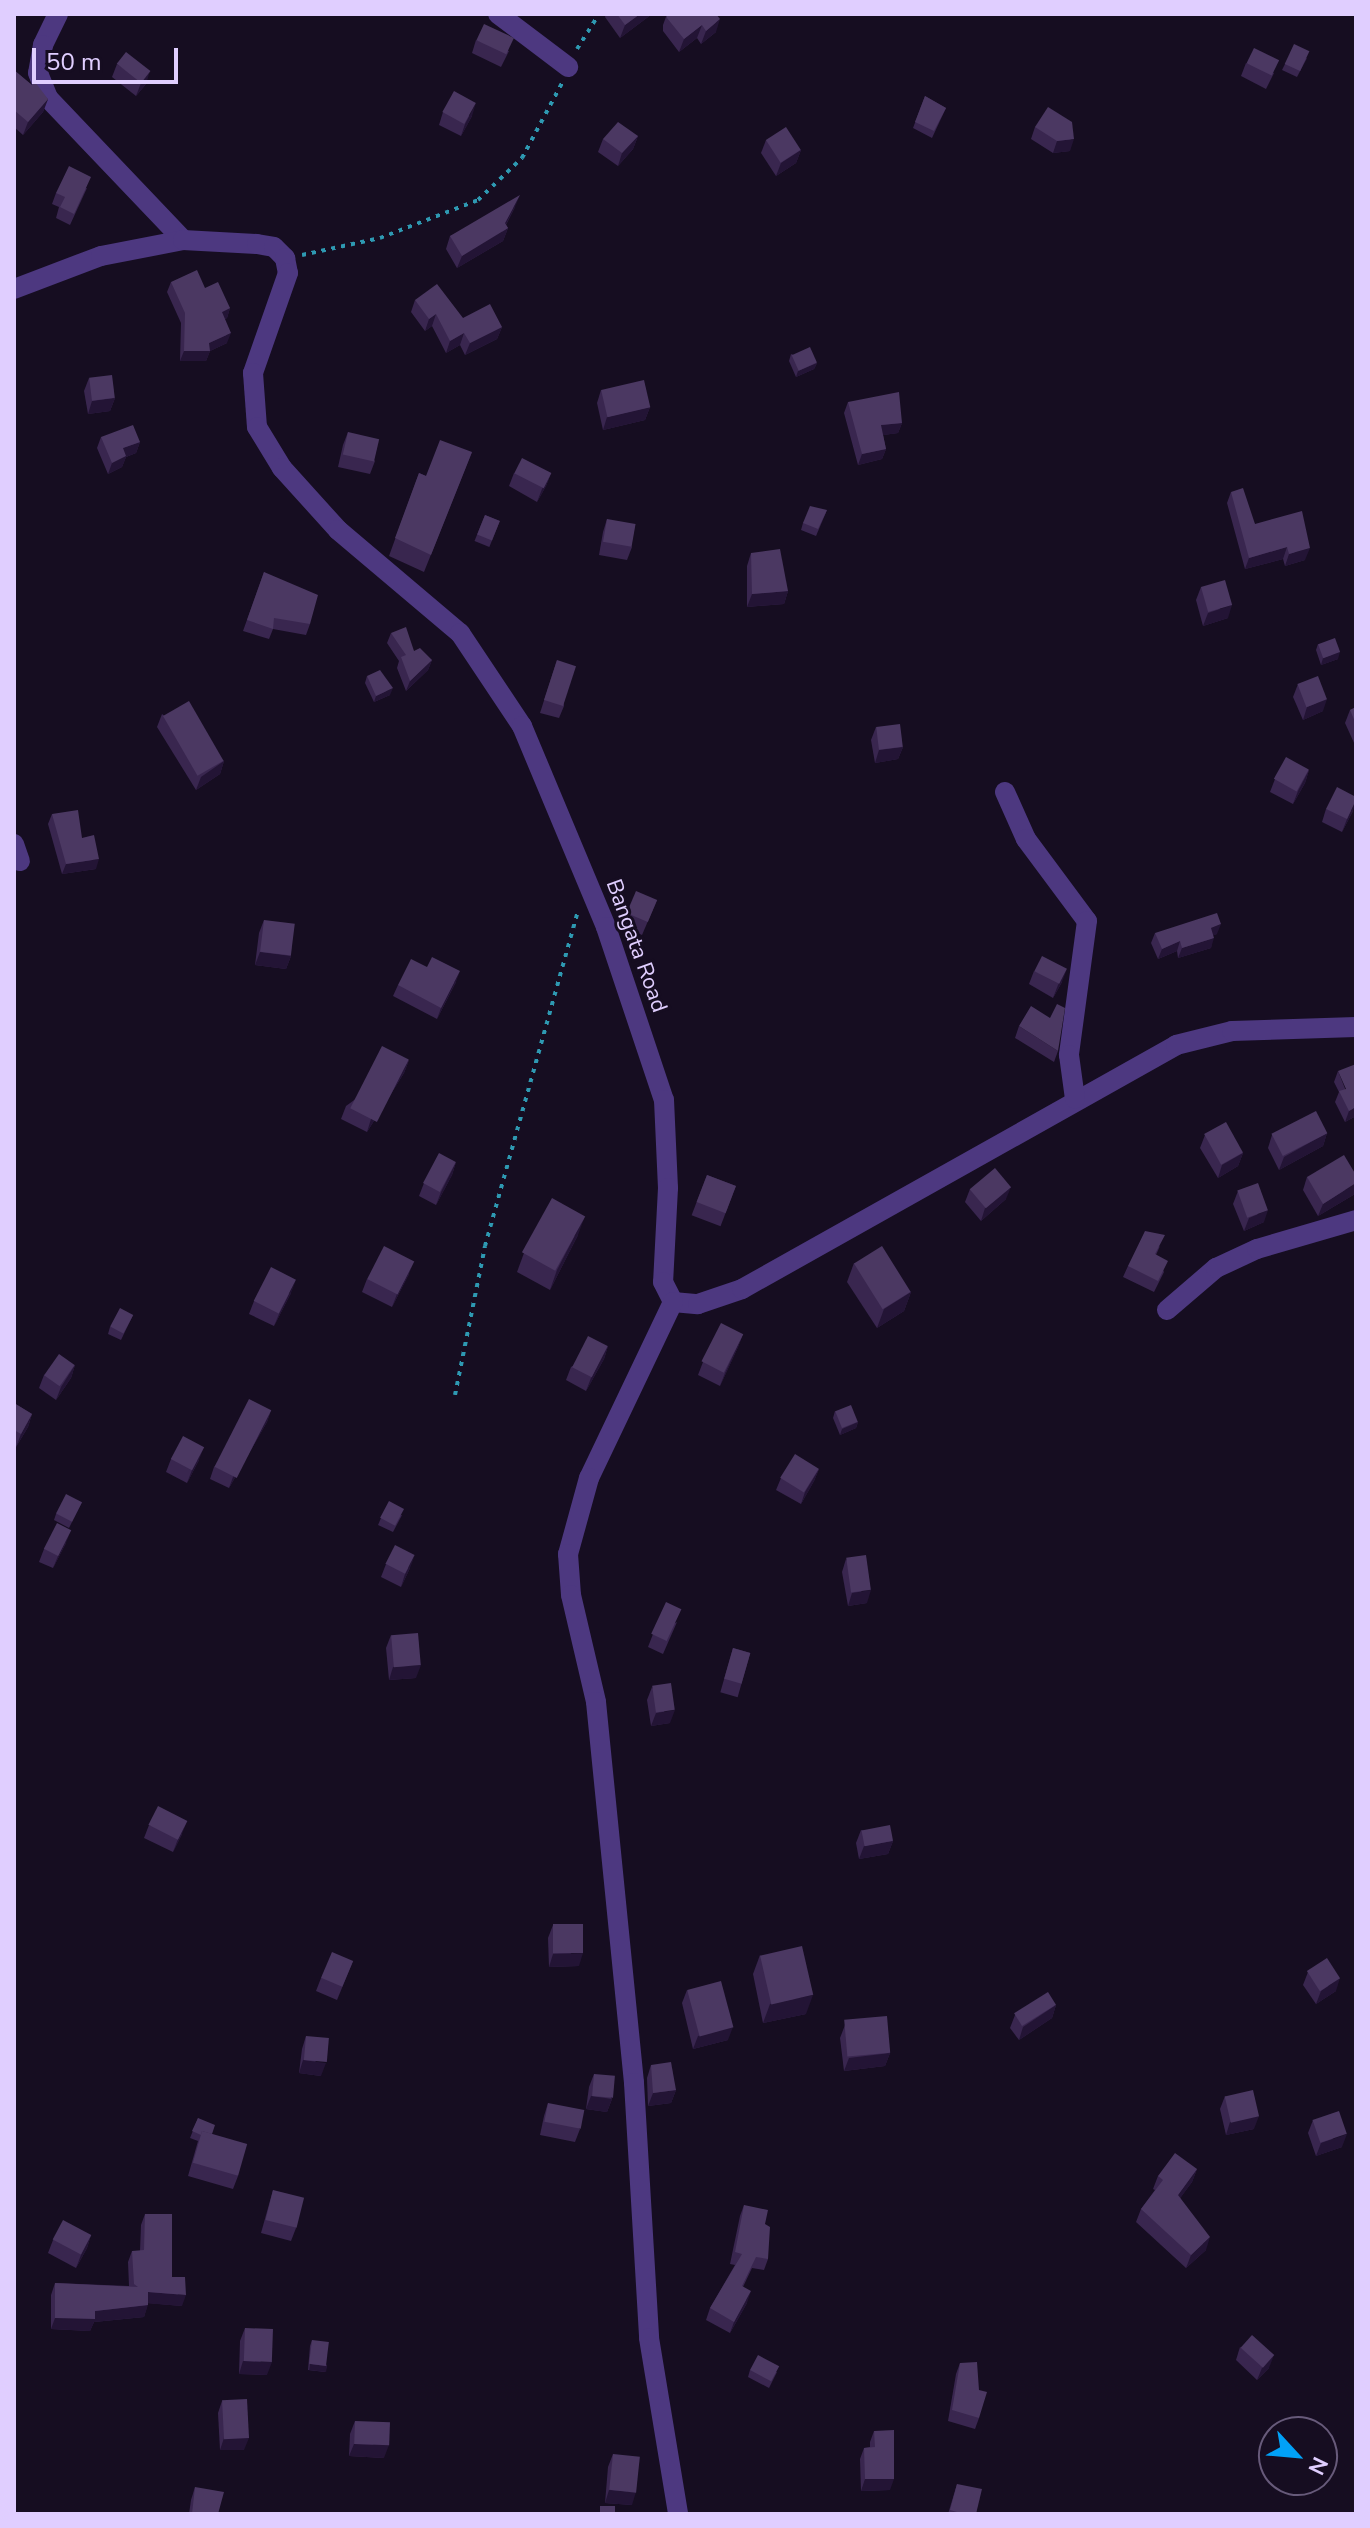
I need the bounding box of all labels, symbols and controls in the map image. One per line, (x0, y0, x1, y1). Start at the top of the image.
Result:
scale bar (36, 32, 182, 82)
text: 50 m (46, 46, 102, 78)
street label: Bangata Road (600, 876, 672, 1016)
north arrow (1258, 2416, 1338, 2496)
text: N (1301, 2452, 1335, 2480)

